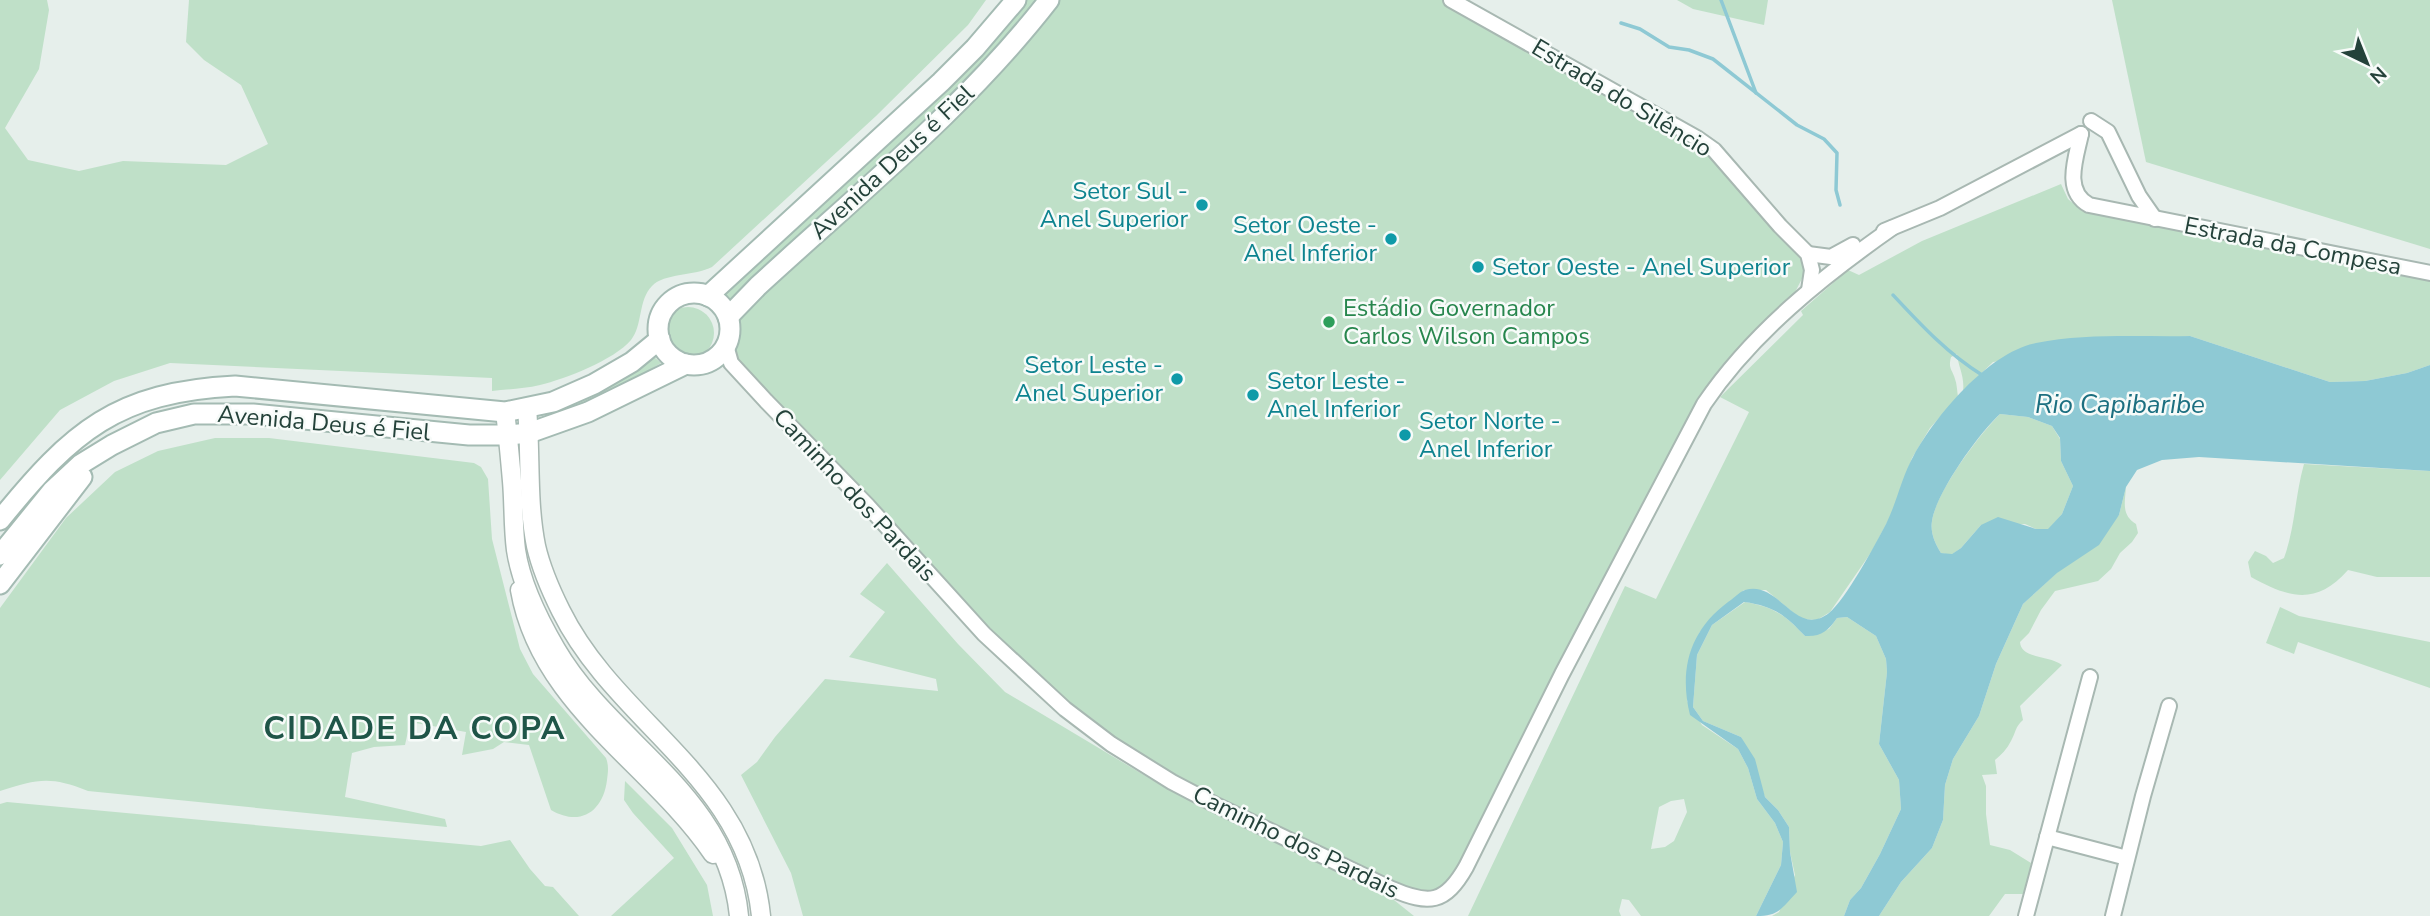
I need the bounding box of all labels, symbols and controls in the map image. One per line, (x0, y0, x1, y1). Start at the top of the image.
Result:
north arrow (2332, 28, 2402, 98)
street label: Estrada do Silêncio (1526, 32, 1718, 164)
text: N (2364, 60, 2392, 89)
street label: Avenida Deus é Fiel (803, 78, 981, 246)
place label: Setor Sul - Anel Superior (1040, 175, 1188, 235)
marker: Setor Sul - Anel Superior (1194, 197, 1210, 213)
place label: Setor Oeste - Anel Inferior (1233, 209, 1377, 269)
street label: Estrada da Compesa (2182, 209, 2404, 283)
marker: Setor Oeste - Anel Inferior (1383, 231, 1399, 247)
place label: Setor Oeste - Anel Superior (1492, 251, 1791, 283)
marker: Setor Oeste - Anel Superior (1470, 259, 1486, 275)
place label: Estádio Governador Carlos Wilson Campos (1343, 292, 1590, 352)
marker: Estádio Governador Carlos Wilson Campos (1321, 314, 1337, 330)
place label: Setor Leste - Anel Superior (1015, 349, 1163, 409)
place label: Setor Leste - Anel Inferior (1267, 365, 1405, 425)
marker: Setor Leste - Anel Superior (1169, 371, 1185, 387)
marker: Setor Leste - Anel Inferior (1245, 387, 1261, 403)
water label: Rio Capibaribe (2035, 387, 2205, 422)
street label: Avenida Deus é Fiel (216, 398, 432, 448)
street label: Caminho dos Pardais (766, 401, 944, 589)
place label: Setor Norte - Anel Inferior (1419, 405, 1561, 465)
marker: Setor Norte - Anel Inferior (1397, 427, 1413, 443)
district label: CIDADE DA COPA (263, 707, 567, 750)
street label: Caminho dos Pardais (1187, 778, 1405, 906)

